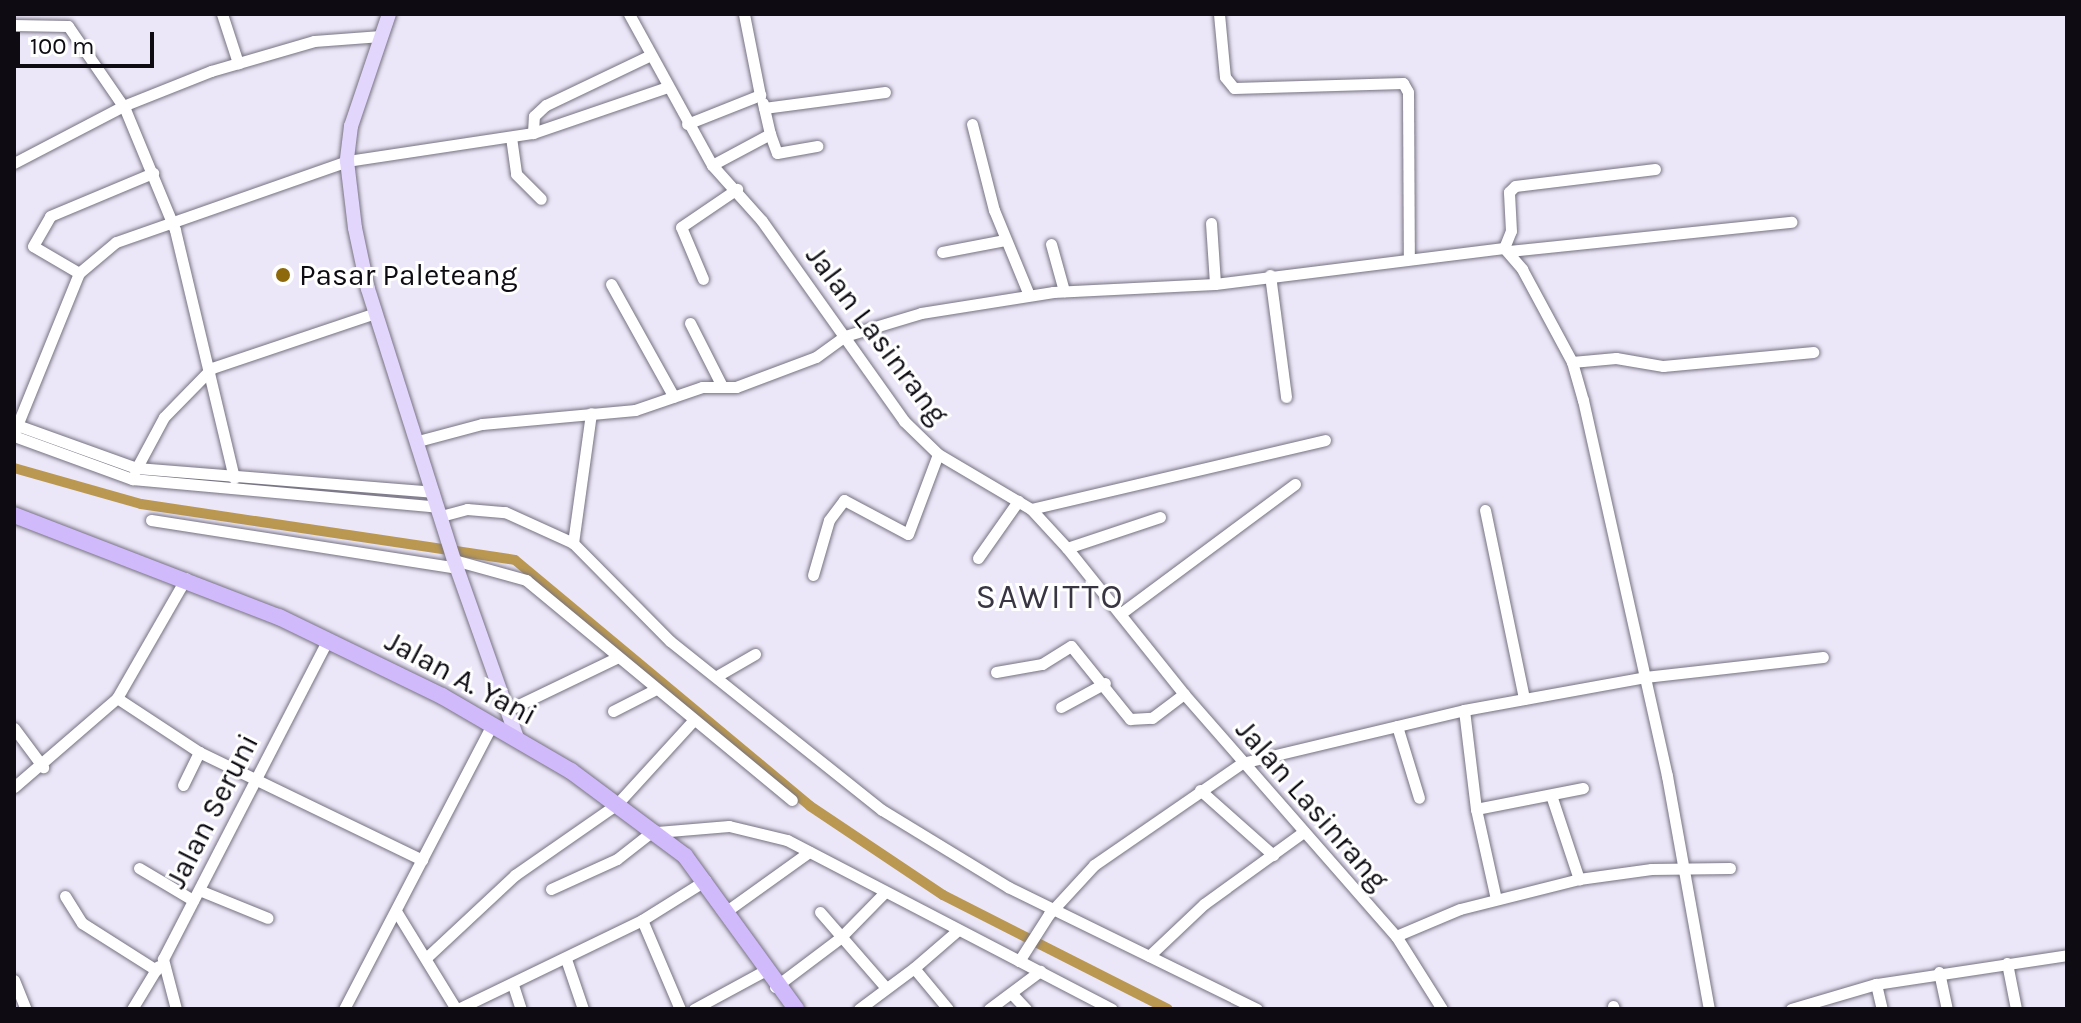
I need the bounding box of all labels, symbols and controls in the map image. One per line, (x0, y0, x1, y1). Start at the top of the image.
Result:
scale bar (20, 16, 158, 66)
text: 100 m (30, 32, 95, 60)
street label: Jalan Lasinrang (798, 239, 956, 431)
place label: Pasar Paleteang (299, 257, 518, 293)
marker: Pasar Paleteang (274, 266, 292, 284)
district label: SAWITTO (975, 578, 1125, 618)
street label: Jalan A. Yani (379, 623, 543, 733)
street label: Jalan Lasinrang (1228, 712, 1396, 898)
street label: Jalan Seruni (158, 728, 266, 894)

